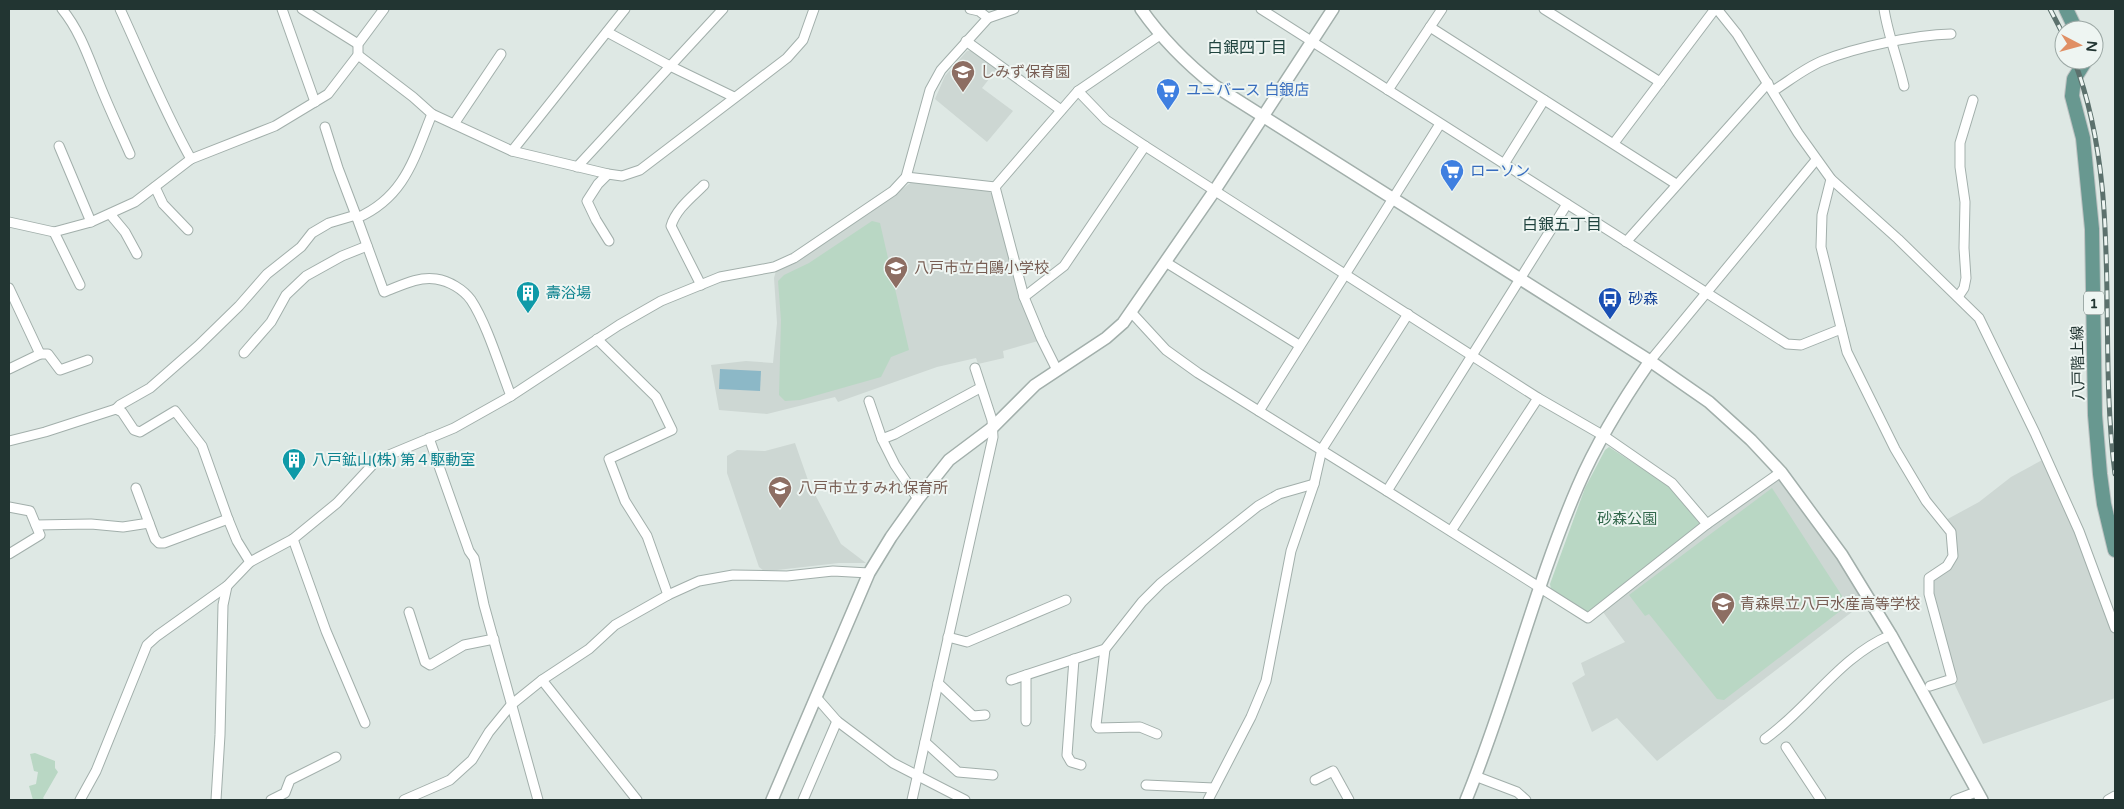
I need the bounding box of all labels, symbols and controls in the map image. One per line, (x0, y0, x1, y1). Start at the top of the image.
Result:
north arrow (2054, 20, 2104, 70)
district label: 白銀四丁目 (1207, 38, 1287, 58)
text: N (2082, 40, 2100, 53)
school or university icon: しみず保育園 (950, 59, 976, 93)
place label: しみず保育園 (980, 63, 1070, 81)
supermarket icon: ユニバース 白銀店 (1155, 77, 1181, 111)
place label: ユニバース 白銀店 (1186, 81, 1309, 99)
supermarket icon: ローソン (1439, 158, 1465, 192)
place label: ローソン (1470, 162, 1530, 180)
district label: 白銀五丁目 (1522, 215, 1602, 235)
school or university icon: 八戸市立白鷗小学校 (883, 255, 909, 289)
place label: 八戸市立白鷗小学校 (914, 259, 1049, 277)
building icon: 壽浴場 (515, 280, 541, 314)
place label: 壽浴場 (546, 284, 591, 302)
bus stop icon: 砂森 (1597, 286, 1623, 320)
place label: 砂森 (1628, 290, 1658, 308)
road number: 1 (2084, 292, 2104, 314)
street label: 八戸階上線 (2068, 325, 2088, 401)
building icon: 八戸鉱山(株) 第４駆動室 (281, 447, 307, 481)
place label: 八戸鉱山(株) 第４駆動室 (312, 451, 475, 469)
school or university icon: 八戸市立すみれ保育所 (767, 475, 793, 509)
place label: 八戸市立すみれ保育所 (798, 479, 948, 497)
park label: 砂森公園 (1597, 510, 1657, 528)
school or university icon: 青森県立八戸水産高等学校 (1710, 591, 1736, 625)
place label: 青森県立八戸水産高等学校 (1740, 595, 1920, 613)

